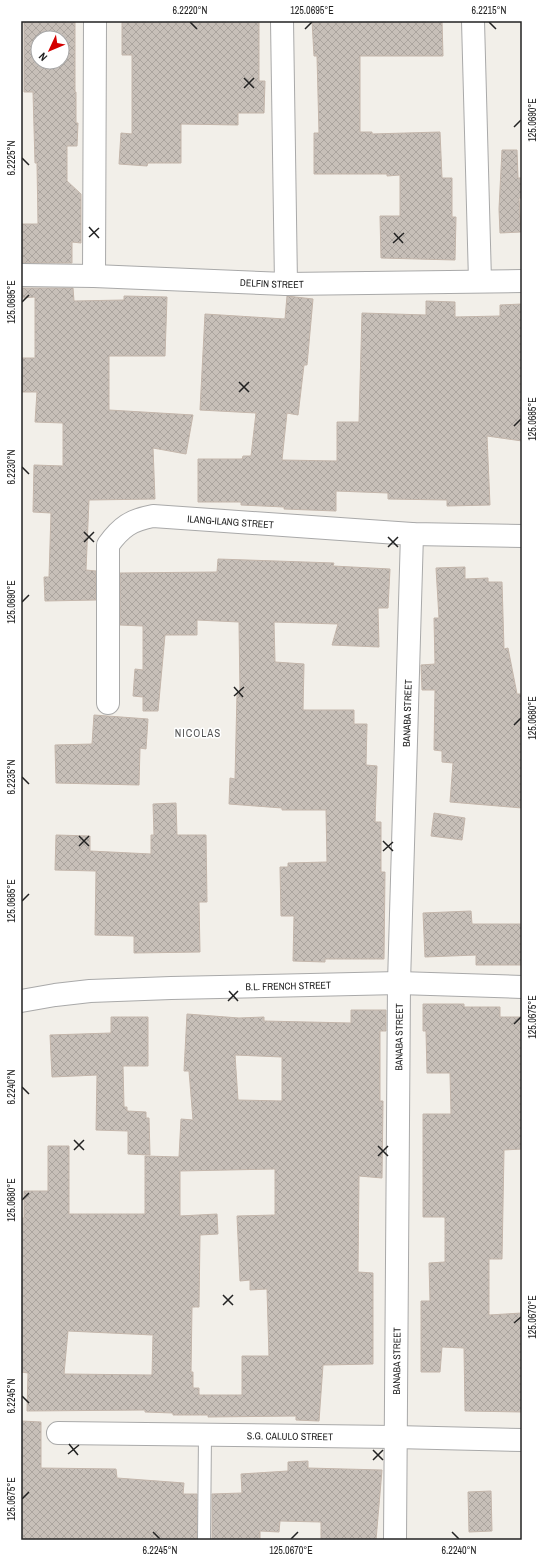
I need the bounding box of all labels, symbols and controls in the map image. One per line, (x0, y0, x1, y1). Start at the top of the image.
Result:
text: 6.2220°N (173, 4, 208, 17)
text: 125.0695°E (290, 4, 334, 17)
text: 6.2215°N (472, 4, 507, 17)
north arrow (30, 30, 70, 70)
text: N (36, 50, 50, 64)
text: 125.0690°E (526, 98, 539, 142)
text: 6.2225°N (5, 140, 18, 176)
street label: DELFIN STREET (240, 276, 304, 291)
text: 125.0695°E (5, 280, 18, 324)
text: 125.0685°E (526, 397, 539, 441)
text: 6.2230°N (5, 449, 18, 485)
street label: ILANG-ILANG STREET (187, 512, 274, 531)
text: 125.0690°E (5, 580, 18, 624)
street label: BANABA STREET (400, 679, 415, 747)
text: 125.0680°E (526, 696, 539, 740)
district label: NICOLAS (175, 726, 221, 740)
text: 6.2235°N (5, 759, 18, 795)
text: 125.0685°E (5, 879, 18, 923)
street label: B.L. FRENCH STREET (245, 978, 331, 993)
text: 125.0675°E (526, 995, 539, 1039)
street label: BANABA STREET (392, 1003, 406, 1071)
text: 6.2240°N (5, 1069, 18, 1105)
text: 125.0680°E (5, 1178, 18, 1222)
text: 125.0670°E (526, 1295, 539, 1339)
street label: BANABA STREET (390, 1327, 404, 1395)
text: 6.2245°N (5, 1378, 18, 1414)
street label: S.G. CALULO STREET (247, 1429, 333, 1443)
text: 125.0675°E (5, 1477, 18, 1521)
text: 6.2245°N (143, 1544, 178, 1557)
text: 125.0670°E (269, 1544, 313, 1557)
text: 6.2240°N (442, 1544, 477, 1557)

